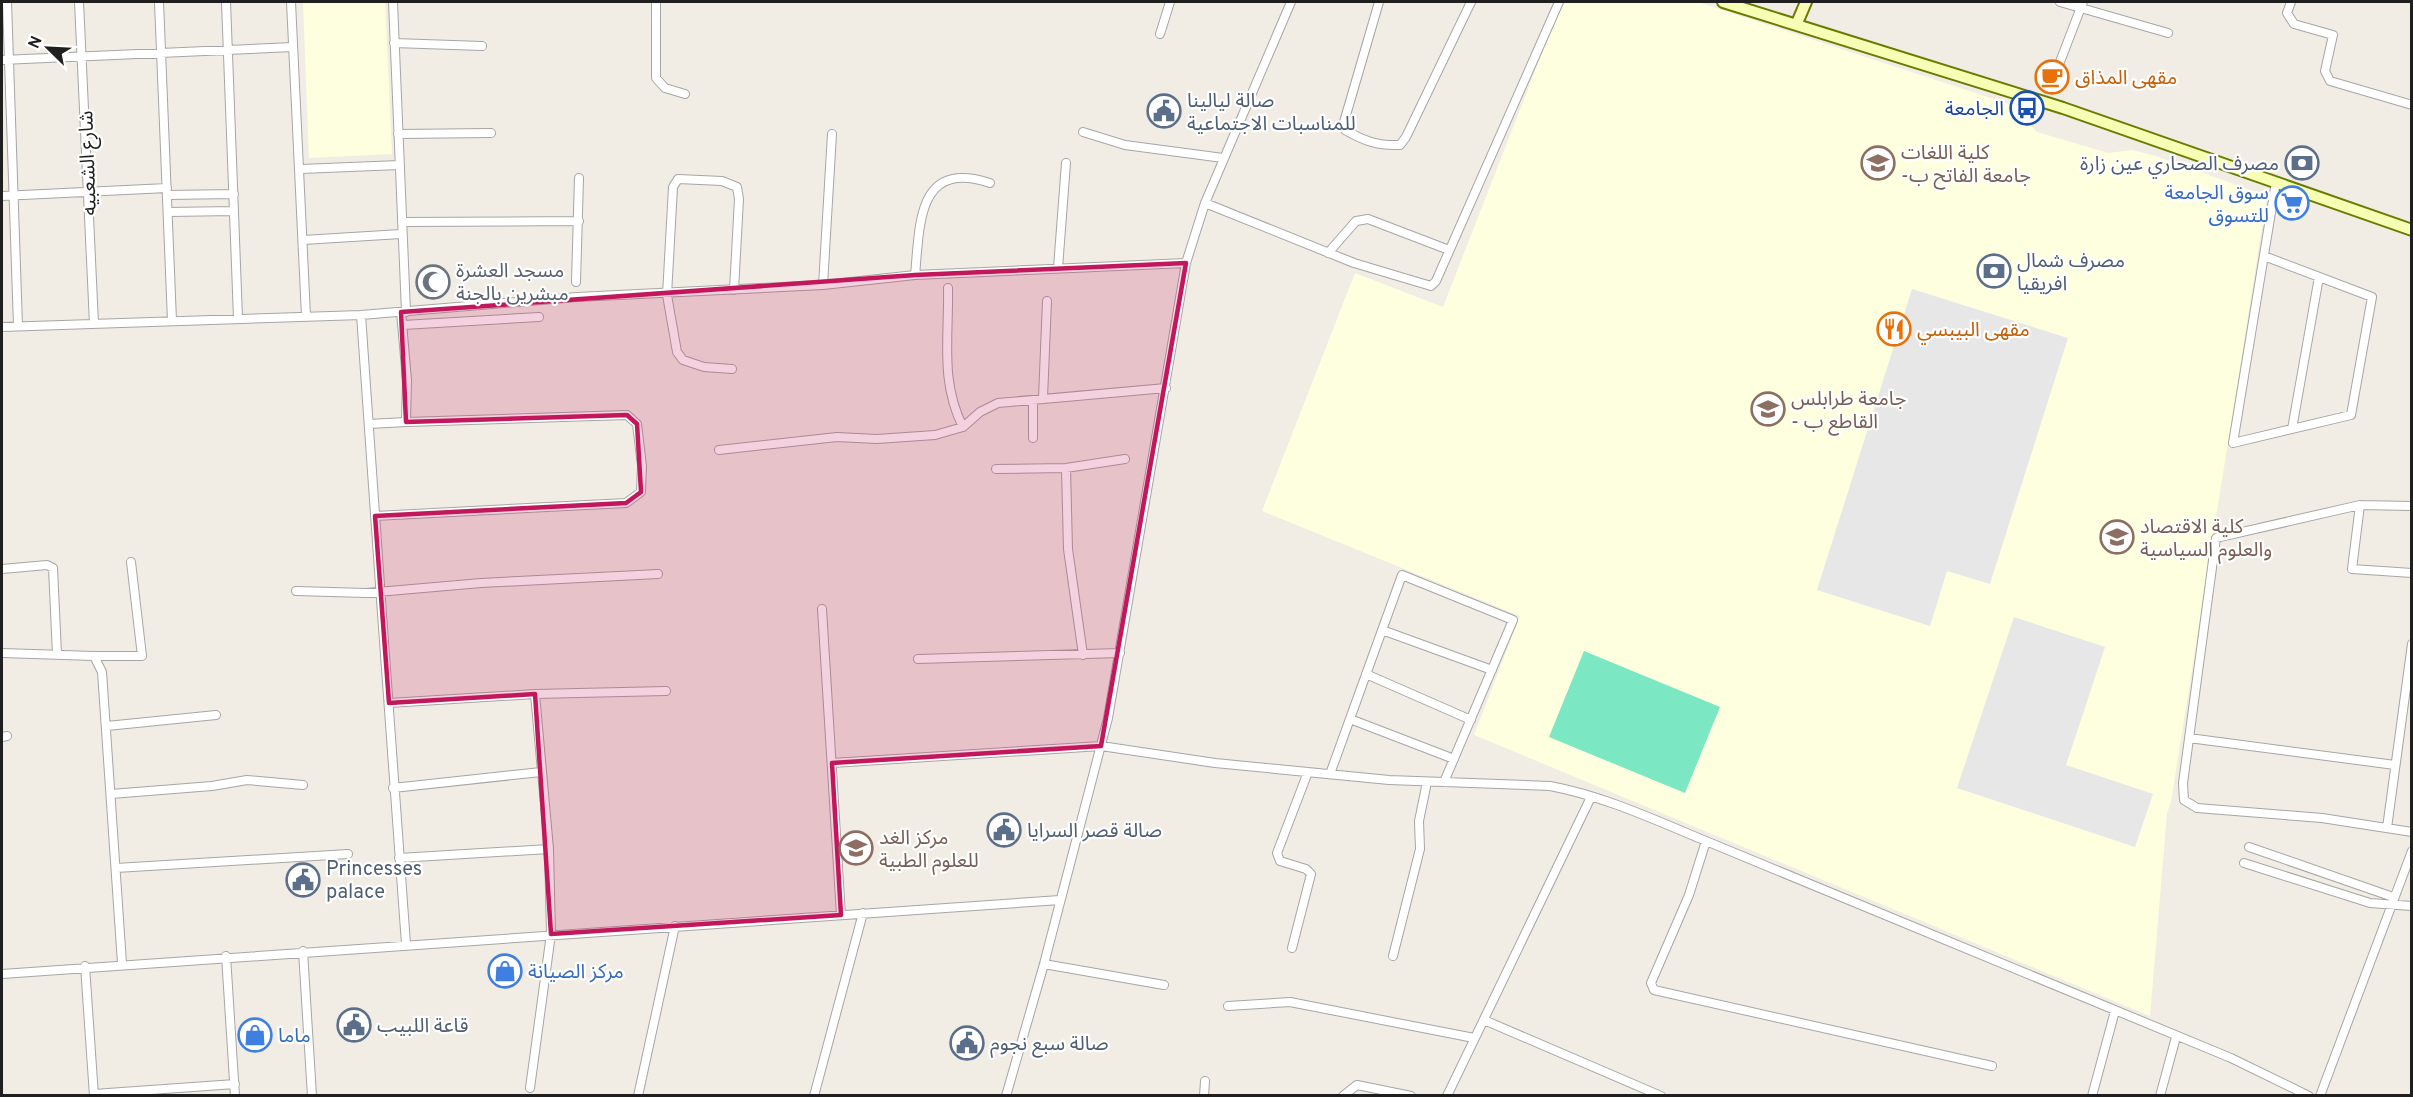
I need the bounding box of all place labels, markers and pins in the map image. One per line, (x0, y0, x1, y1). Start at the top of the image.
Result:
cafe icon: مقهى المذاق (2034, 59, 2070, 95)
place label: مقهى المذاق (2075, 66, 2177, 92)
place label: صالة ليالينا للمناسبات الاجتماعية (1187, 89, 1356, 138)
bus stop icon: الجامعة (2009, 90, 2045, 126)
public building icon: صالة ليالينا للمناسبات الاجتماعية (1146, 93, 1182, 129)
place label: الجامعة (1945, 97, 2004, 123)
place label: كلية اللغات -جامعة الفاتح ب (1901, 141, 2031, 190)
school or university icon: كلية اللغات -جامعة الفاتح ب (1860, 145, 1896, 181)
bank icon: مصرف الصحاري عين زارة (2284, 145, 2320, 181)
place label: مصرف الصحاري عين زارة (2080, 152, 2279, 179)
place label: سوق الجامعة للتسوق (2165, 181, 2269, 230)
supermarket icon: سوق الجامعة للتسوق (2274, 185, 2310, 221)
place label: مصرف شمال افريقيا (2017, 249, 2125, 298)
bank icon: مصرف شمال افريقيا (1976, 253, 2012, 289)
place label: مسجد العشرة مبشرين بالجنة (456, 259, 569, 308)
mosque icon: مسجد العشرة مبشرين بالجنة (415, 264, 451, 300)
restaurant icon: مقهى البيبسي (1876, 311, 1912, 347)
place label: مقهى البيبسي (1917, 318, 2030, 345)
place label: جامعة طرابلس - القاطع ب (1791, 387, 1906, 436)
school or university icon: جامعة طرابلس - القاطع ب (1750, 391, 1786, 427)
place label: كلية الاقتصاد والعلوم السياسية (2140, 515, 2272, 564)
school or university icon: كلية الاقتصاد والعلوم السياسية (2099, 519, 2135, 555)
public building icon: صالة قصر السرايا (986, 812, 1022, 848)
place label: صالة قصر السرايا (1027, 819, 1162, 845)
place label: مركز الغد للعلوم الطبية (879, 826, 979, 875)
school or university icon: مركز الغد للعلوم الطبية (838, 830, 874, 866)
place label: Princesses palace (326, 857, 422, 906)
public building icon: Princesses palace (285, 862, 321, 898)
shop icon: مركز الصيانة (487, 953, 523, 989)
place label: مركز الصيانة (528, 960, 624, 986)
public building icon: قاعة اللبيب (336, 1007, 372, 1043)
place label: قاعة اللبيب (377, 1014, 468, 1040)
shop icon: ماما (237, 1017, 273, 1053)
place label: ماما (278, 1024, 311, 1050)
public building icon: صالة سبع نجوم (949, 1025, 985, 1061)
place label: صالة سبع نجوم (990, 1032, 1109, 1058)

